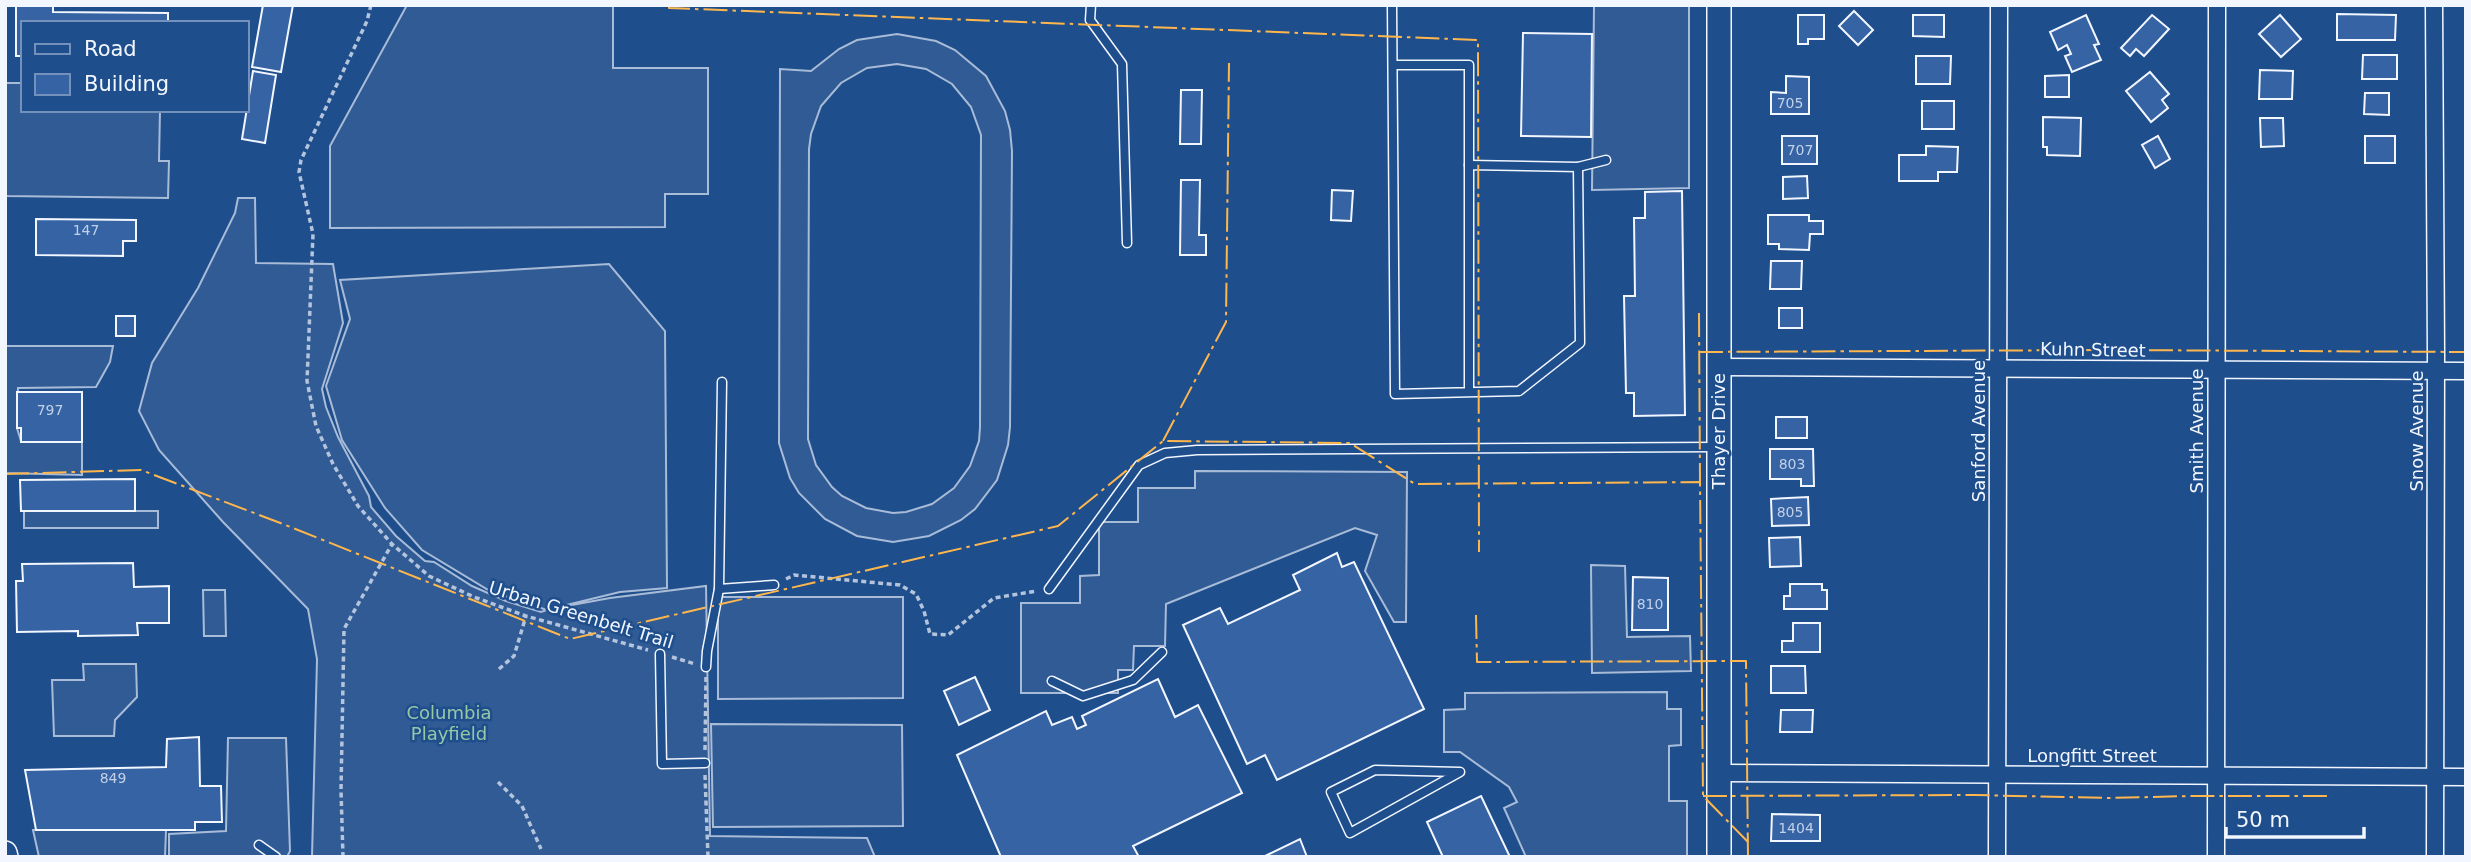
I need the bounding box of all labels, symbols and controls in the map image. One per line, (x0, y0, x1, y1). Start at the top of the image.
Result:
legend (21, 21, 248, 112)
text: Road (84, 37, 137, 61)
text: Building (84, 72, 169, 96)
house number: 705 (1777, 95, 1803, 111)
house number: 707 (1787, 142, 1813, 158)
house number: 147 (73, 222, 99, 238)
street label: Kuhn Street (2040, 338, 2146, 361)
street label: Sanford Avenue (1968, 360, 1989, 502)
street label: Smith Avenue (2186, 368, 2207, 494)
street label: Snow Avenue (2406, 370, 2427, 492)
street label: Thayer Drive (1708, 373, 1729, 490)
house number: 797 (37, 402, 63, 418)
house number: 803 (1779, 456, 1805, 472)
house number: 805 (1777, 504, 1803, 520)
street label: Urban Greenbelt Trail (486, 576, 676, 653)
house number: 810 (1637, 596, 1663, 612)
park label: Columbia Playfield (407, 702, 491, 744)
street label: Longfitt Street (2027, 745, 2157, 766)
house number: 849 (100, 770, 126, 786)
scale bar (2226, 796, 2364, 840)
text: 50 m (2236, 808, 2290, 832)
house number: 1404 (1778, 820, 1814, 836)

